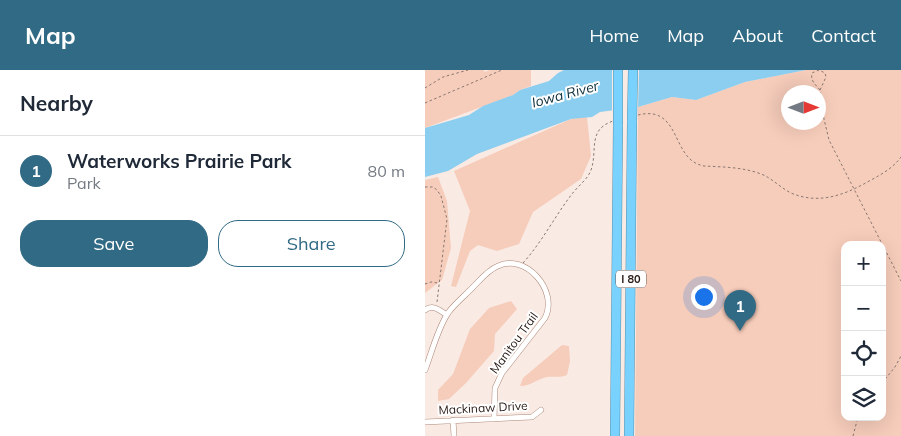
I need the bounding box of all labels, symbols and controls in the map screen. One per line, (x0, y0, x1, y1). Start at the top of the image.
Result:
text: Map (25, 20, 76, 50)
text: Home (589, 24, 639, 47)
text: Map (667, 24, 704, 47)
text: About (732, 24, 783, 47)
text: Contact (811, 24, 876, 47)
water label: Iowa River (530, 76, 601, 112)
north arrow (781, 85, 826, 130)
text: Nearby (20, 90, 93, 116)
text: Waterworks Prairie Park (67, 149, 291, 173)
text: 1 (31, 161, 41, 181)
text: 80 m (368, 161, 405, 181)
text: Park (67, 173, 101, 193)
button: Save (20, 220, 208, 267)
button: Share (218, 220, 405, 267)
map controls (841, 241, 886, 421)
button: + (841, 241, 886, 286)
road number: I 80 (616, 270, 646, 288)
your location (691, 284, 717, 310)
button: − (841, 286, 886, 331)
pin: 1 (724, 290, 756, 331)
street label: Manitou Trail (486, 309, 541, 376)
button: locate (841, 331, 886, 376)
button: layers (841, 376, 886, 421)
street label: Mackinaw Drive (438, 398, 528, 417)

